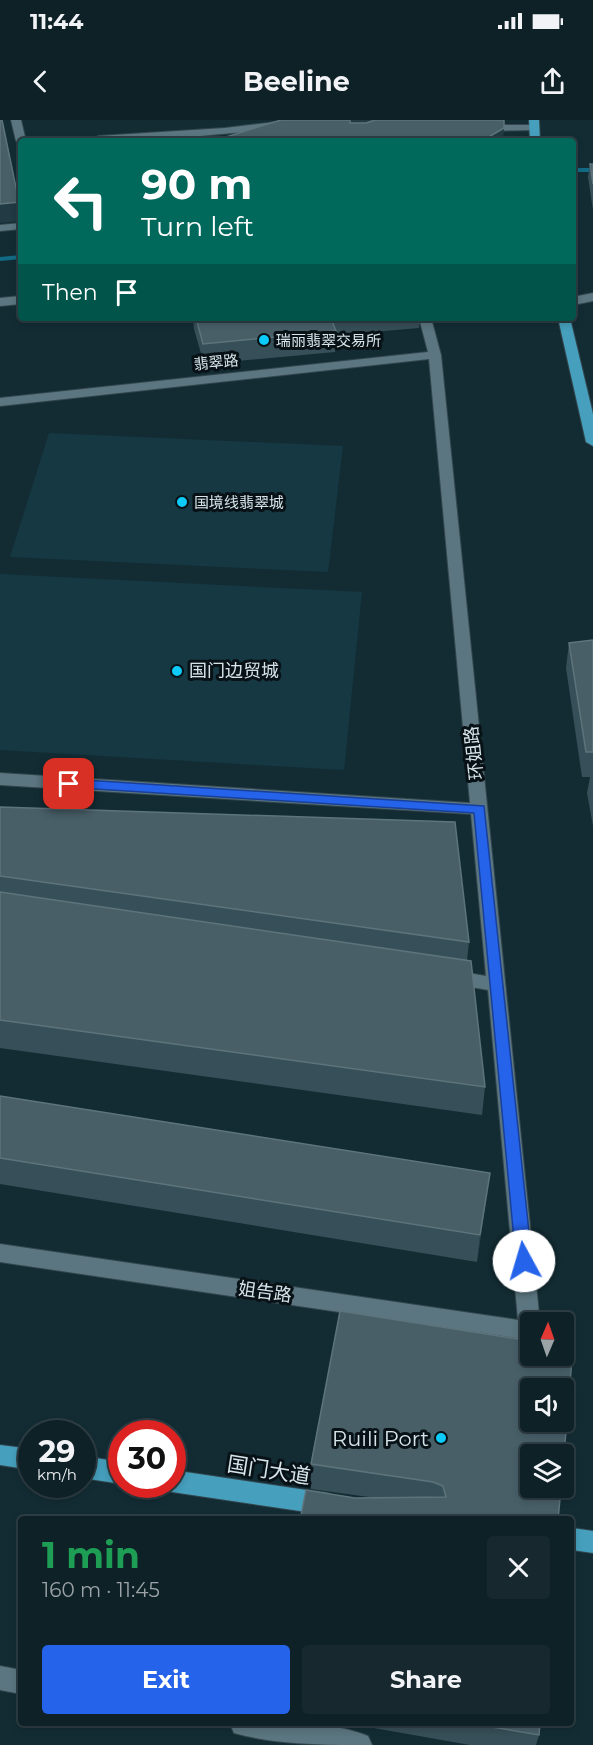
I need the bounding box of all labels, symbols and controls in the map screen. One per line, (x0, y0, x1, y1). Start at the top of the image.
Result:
text: 11:44 (30, 8, 83, 35)
icon: back (24, 65, 57, 98)
text: Beeline (243, 65, 350, 98)
icon: share (536, 65, 569, 98)
text: 90 m (141, 158, 252, 210)
icon: left (42, 162, 120, 240)
text: Turn left (141, 210, 254, 243)
icon: arrive (110, 276, 143, 309)
text: Then (42, 279, 98, 306)
place label: 瑞丽翡翠交易所 (276, 331, 381, 350)
marker: 瑞丽翡翠交易所 (257, 333, 271, 347)
street label: 翡翠路 (193, 350, 239, 374)
place label: 国境线翡翠城 (194, 493, 284, 512)
marker: 国境线翡翠城 (175, 495, 189, 509)
place label: 国门边贸城 (189, 660, 279, 682)
marker: 国门边贸城 (170, 664, 184, 678)
street label: 环姐路 (460, 725, 488, 781)
pin (43, 758, 94, 809)
icon: arrive (52, 767, 85, 800)
position arrow (492, 1229, 556, 1293)
street label: 姐告路 (237, 1277, 293, 1307)
north arrow (520, 1312, 574, 1366)
map controls (520, 1312, 574, 1498)
button: sound (520, 1378, 574, 1432)
speed limit sign: 30 (108, 1420, 186, 1498)
place label: Ruili Port (332, 1426, 429, 1451)
marker: Ruili Port (434, 1431, 448, 1445)
text: 29 (39, 1433, 75, 1470)
button: layers (520, 1444, 574, 1498)
street label: 国门大道 (226, 1451, 312, 1489)
text: km/h (37, 1465, 77, 1484)
text: 1 min (42, 1533, 140, 1577)
button: close (487, 1536, 550, 1599)
text: 160 m · 11:45 (42, 1578, 160, 1602)
button: Exit (42, 1645, 290, 1714)
button: Share (302, 1645, 550, 1714)

